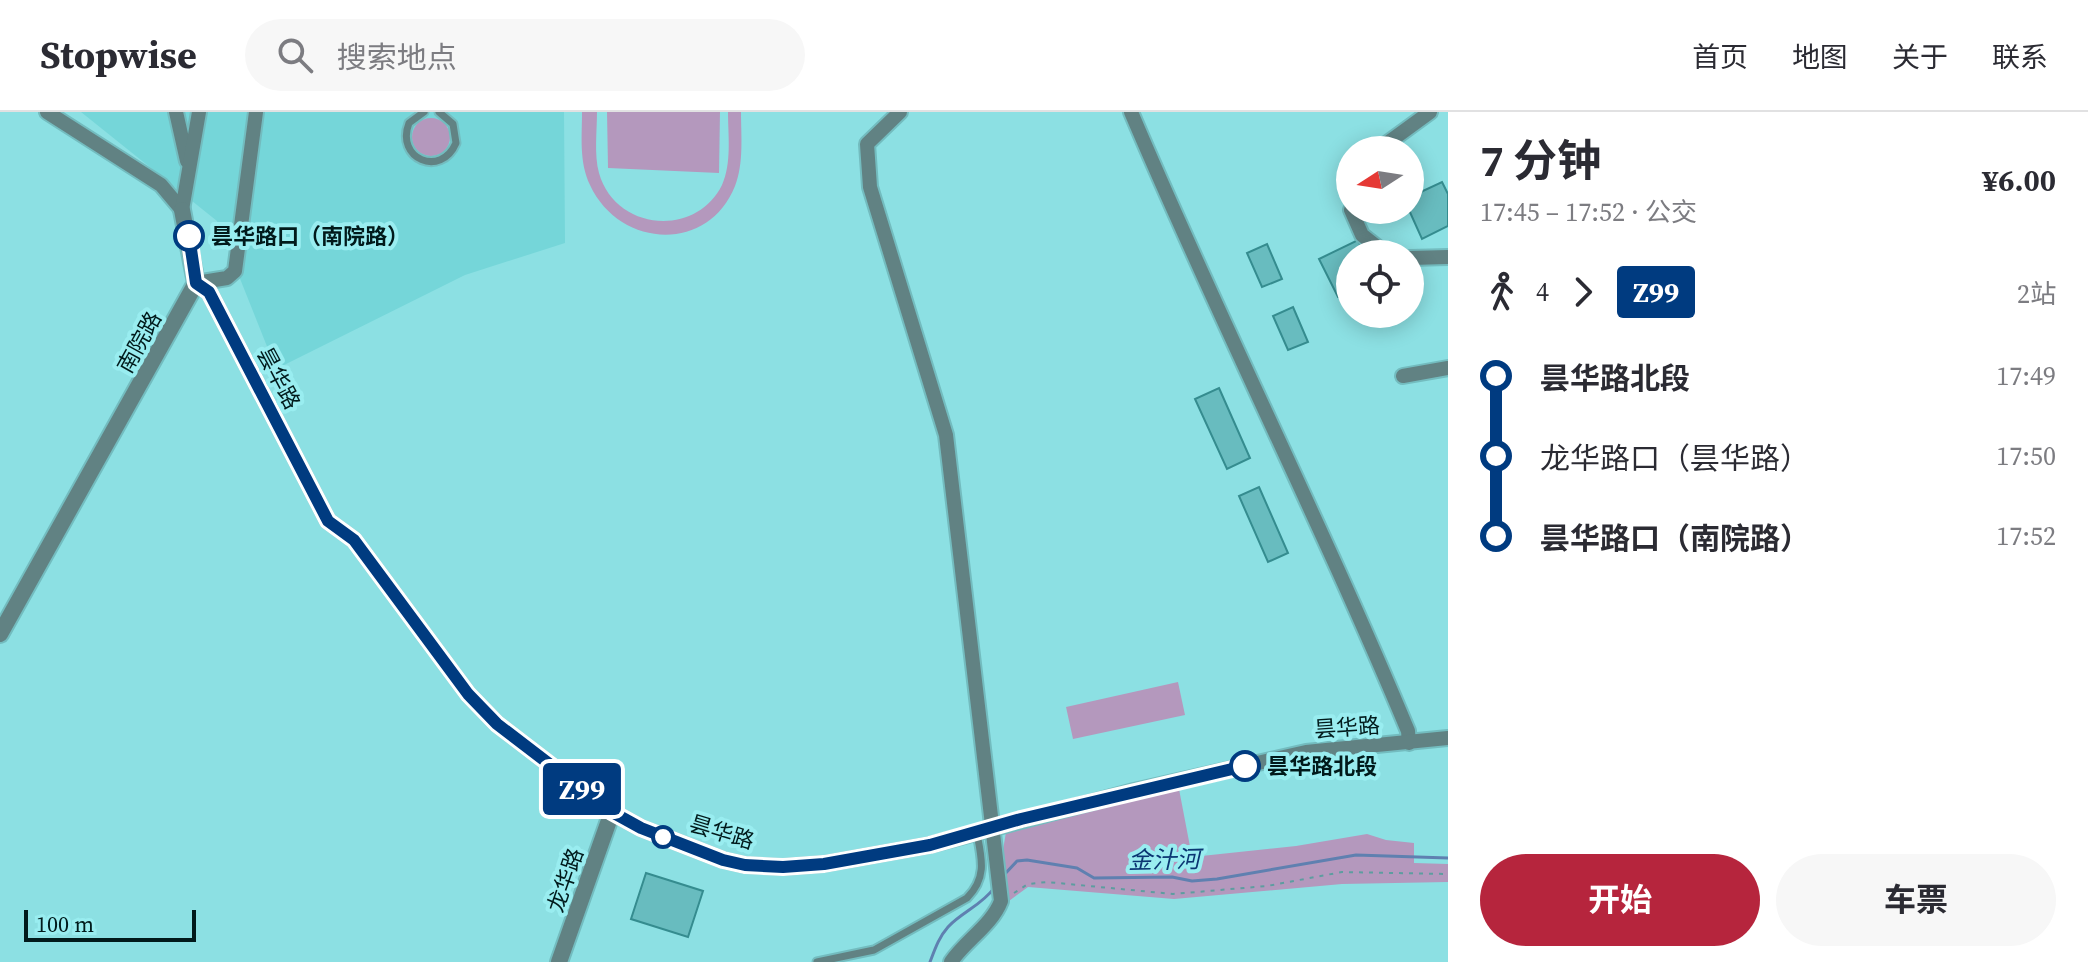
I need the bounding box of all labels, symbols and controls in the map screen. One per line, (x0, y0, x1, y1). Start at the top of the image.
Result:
search box (245, 19, 805, 91)
text: Stopwise (40, 29, 197, 81)
icon: search (273, 33, 317, 77)
text: 搜索地点 (337, 37, 457, 78)
text: 首页 (1692, 38, 1748, 76)
text: 地图 (1792, 38, 1848, 76)
text: 关于 (1892, 38, 1948, 76)
text: 联系 (1992, 38, 2048, 76)
text: 7 分钟 (1480, 130, 1601, 191)
north arrow (1336, 136, 1424, 224)
map controls (1336, 136, 1424, 328)
text: ¥6.00 (1982, 160, 2056, 201)
text: 17:45 – 17:52 · 公交 (1480, 194, 1697, 230)
marker: 昙华路口（南院路） (174, 221, 204, 251)
place label: 昙华路口（南院路） (211, 221, 409, 251)
button: locate (1336, 240, 1424, 328)
icon: walk (1480, 270, 1524, 314)
icon: forward (1561, 270, 1605, 314)
text: Z99 (1633, 273, 1679, 311)
text: 4 (1536, 274, 1549, 310)
text: 2站 (2017, 276, 2056, 312)
street label: 南院路 (110, 306, 168, 378)
street label: 昙华路 (250, 342, 308, 414)
text: 昙华路北段 (1540, 358, 1690, 399)
text: 17:49 (1996, 358, 2056, 394)
text: 龙华路口（昙华路） (1540, 438, 1810, 479)
text: 17:50 (1996, 438, 2056, 474)
text: 昙华路口（南院路） (1540, 518, 1810, 559)
text: 17:52 (1996, 518, 2056, 554)
street label: 昙华路 (1313, 710, 1381, 744)
marker: 昙华路北段 (1230, 751, 1260, 781)
place label: 昙华路北段 (1267, 751, 1377, 781)
line badge: Z99 (536, 763, 628, 815)
text: Z99 (559, 770, 605, 808)
street label: 昙华路 (686, 808, 758, 856)
unlabelled marker (652, 826, 674, 848)
water label: 金汁河 (1128, 842, 1204, 877)
street label: 龙华路 (540, 844, 590, 916)
button: 开始 (1480, 854, 1760, 946)
button: 车票 (1776, 854, 2056, 946)
scale bar (24, 906, 196, 942)
text: 100 m (36, 909, 94, 939)

